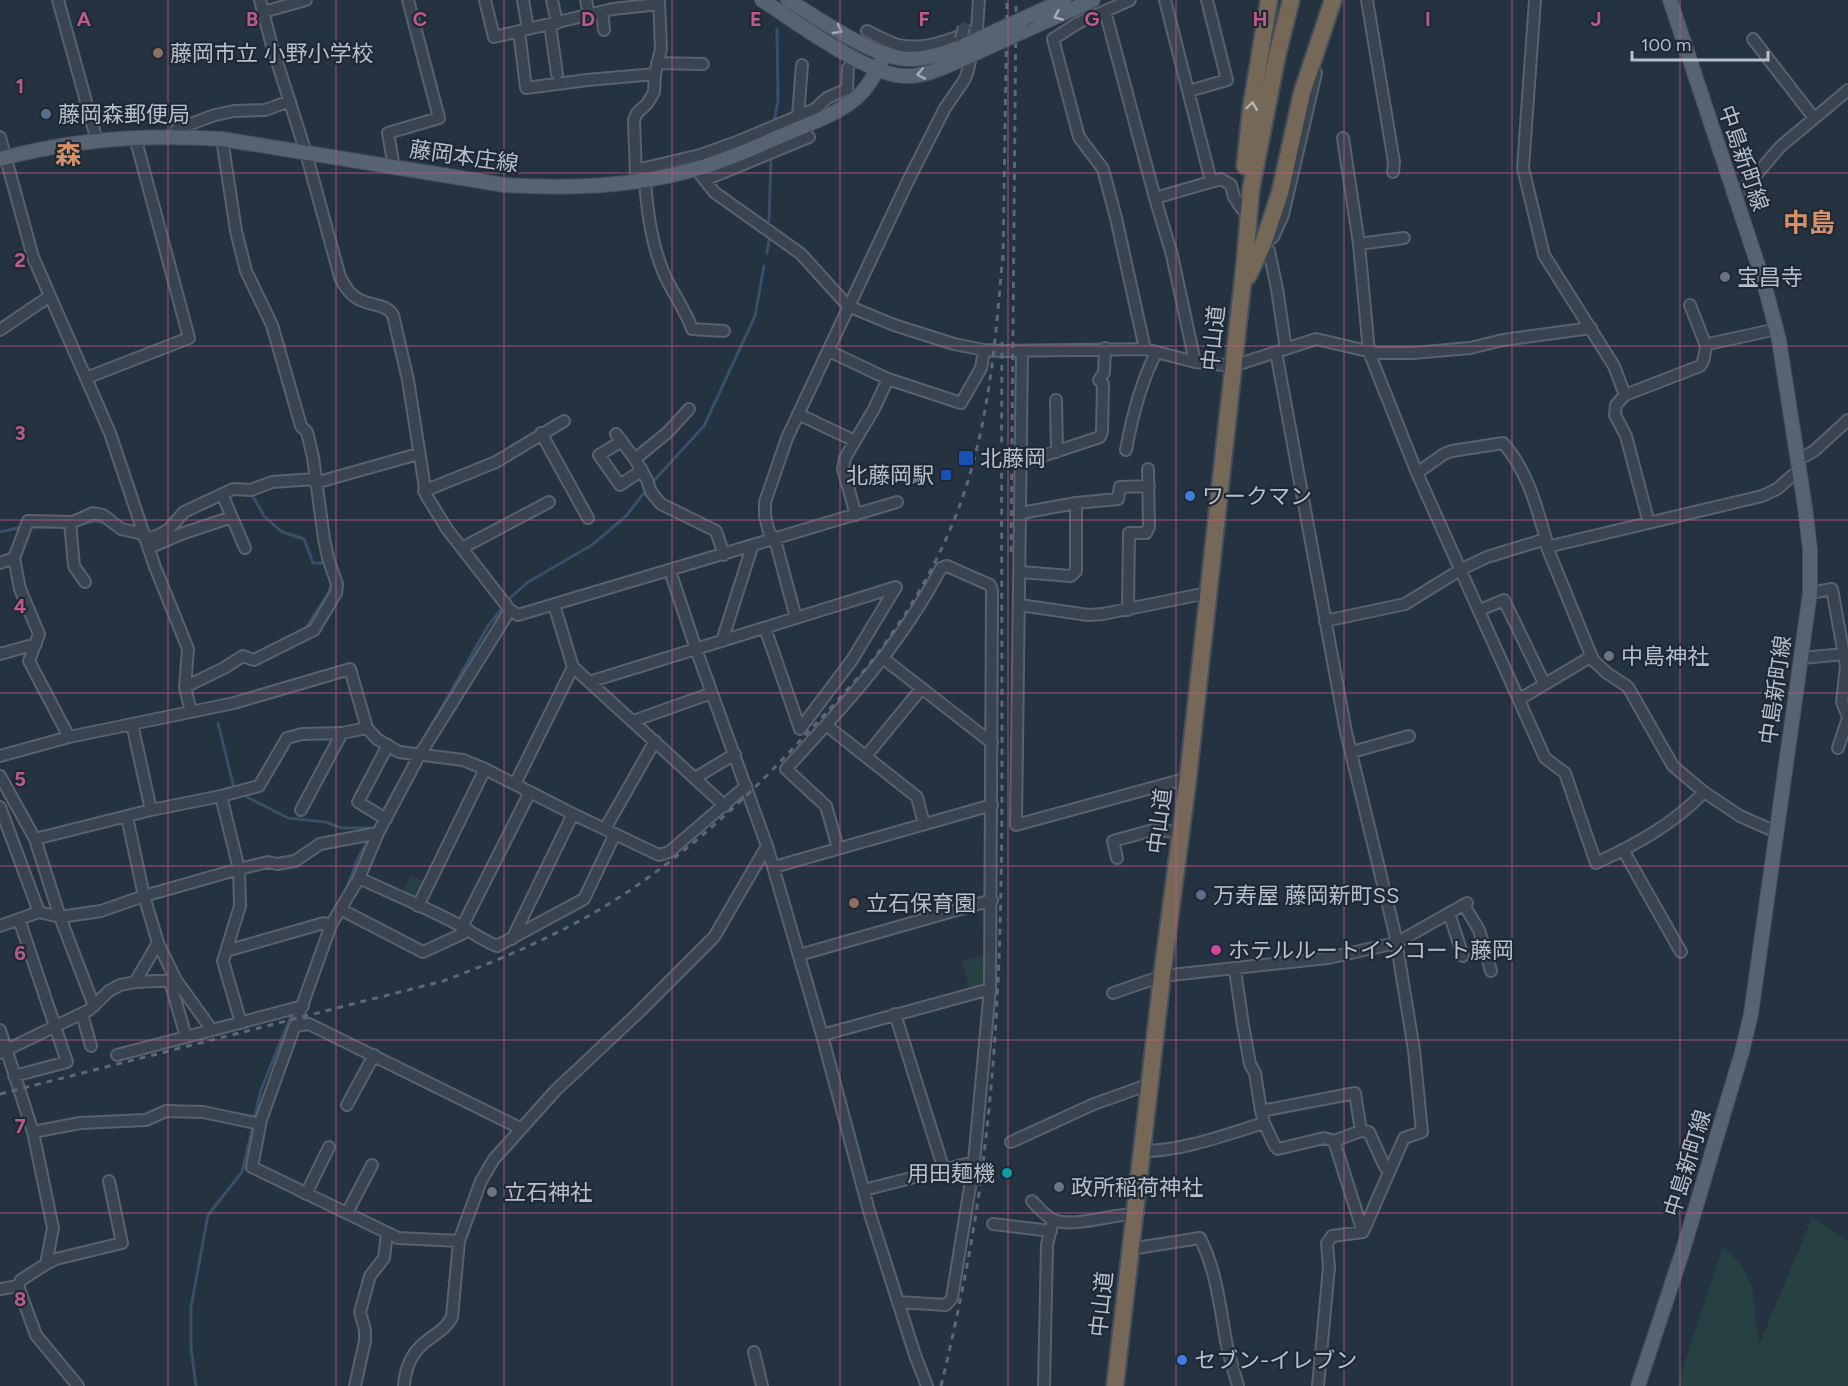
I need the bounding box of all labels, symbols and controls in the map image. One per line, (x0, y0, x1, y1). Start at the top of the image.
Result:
text: A (77, 7, 92, 31)
text: B (246, 7, 258, 31)
text: C (413, 7, 427, 31)
text: D (581, 7, 595, 31)
text: E (750, 7, 762, 31)
text: F (918, 7, 930, 31)
text: G (1085, 7, 1100, 31)
text: H (1253, 7, 1268, 31)
text: I (1425, 7, 1431, 31)
text: J (1590, 7, 1602, 31)
one-way arrow (1054, 8, 1065, 20)
one-way arrow (832, 22, 842, 34)
scale bar (1632, 24, 1768, 62)
text: 100 m (1641, 34, 1691, 56)
place label: 藤岡市立 小野小学校 (170, 40, 373, 67)
marker: 藤岡市立 小野小学校 (151, 46, 165, 60)
one-way arrow (916, 67, 926, 80)
text: 1 (16, 74, 24, 98)
place label: 藤岡森郵便局 (58, 101, 190, 128)
one-way arrow (1245, 101, 1257, 111)
street label: 中島新町線 (1713, 102, 1774, 215)
marker: 藤岡森郵便局 (39, 107, 53, 121)
street label: 藤岡本庄線 (408, 135, 520, 178)
district label: 森 (55, 139, 81, 171)
district label: 中島 (1783, 207, 1835, 239)
text: 2 (14, 248, 26, 272)
place label: 宝昌寺 (1737, 264, 1803, 291)
marker: 宝昌寺 (1718, 270, 1732, 284)
street label: 中山道 (1197, 304, 1230, 372)
text: 3 (14, 421, 26, 445)
place label: 北藤岡 (980, 445, 1046, 472)
marker: 北藤岡 (957, 449, 975, 467)
place label: 北藤岡駅 (846, 462, 934, 489)
marker: 北藤岡駅 (939, 468, 953, 482)
place label: ワークマン (1202, 483, 1312, 510)
marker: ワークマン (1183, 489, 1197, 503)
text: 4 (14, 594, 27, 618)
street label: 中島新町線 (1754, 634, 1797, 746)
place label: 中島神社 (1621, 643, 1709, 670)
marker: 中島神社 (1602, 649, 1616, 663)
text: 5 (14, 767, 26, 791)
street label: 中山道 (1142, 787, 1177, 855)
place label: 万寿屋 藤岡新町SS (1213, 882, 1399, 909)
marker: 万寿屋 藤岡新町SS (1194, 888, 1208, 902)
place label: 立石保育園 (866, 890, 976, 917)
marker: 立石保育園 (847, 896, 861, 910)
place label: ホテルルートインコート藤岡 (1228, 937, 1514, 964)
text: 6 (14, 941, 26, 965)
marker: ホテルルートインコート藤岡 (1209, 943, 1223, 957)
street label: 中島新町線 (1658, 1107, 1716, 1220)
text: 7 (14, 1114, 26, 1138)
place label: 用田麺機 (907, 1160, 995, 1187)
marker: 用田麺機 (1000, 1166, 1014, 1180)
place label: 政所稲荷神社 (1071, 1174, 1203, 1201)
place label: 立石神社 (504, 1179, 592, 1206)
marker: 政所稲荷神社 (1052, 1180, 1066, 1194)
marker: 立石神社 (485, 1185, 499, 1199)
street label: 中山道 (1085, 1270, 1118, 1338)
text: 8 (14, 1287, 26, 1311)
place label: セブン-イレブン (1194, 1347, 1357, 1374)
marker: セブン-イレブン (1175, 1353, 1189, 1367)

